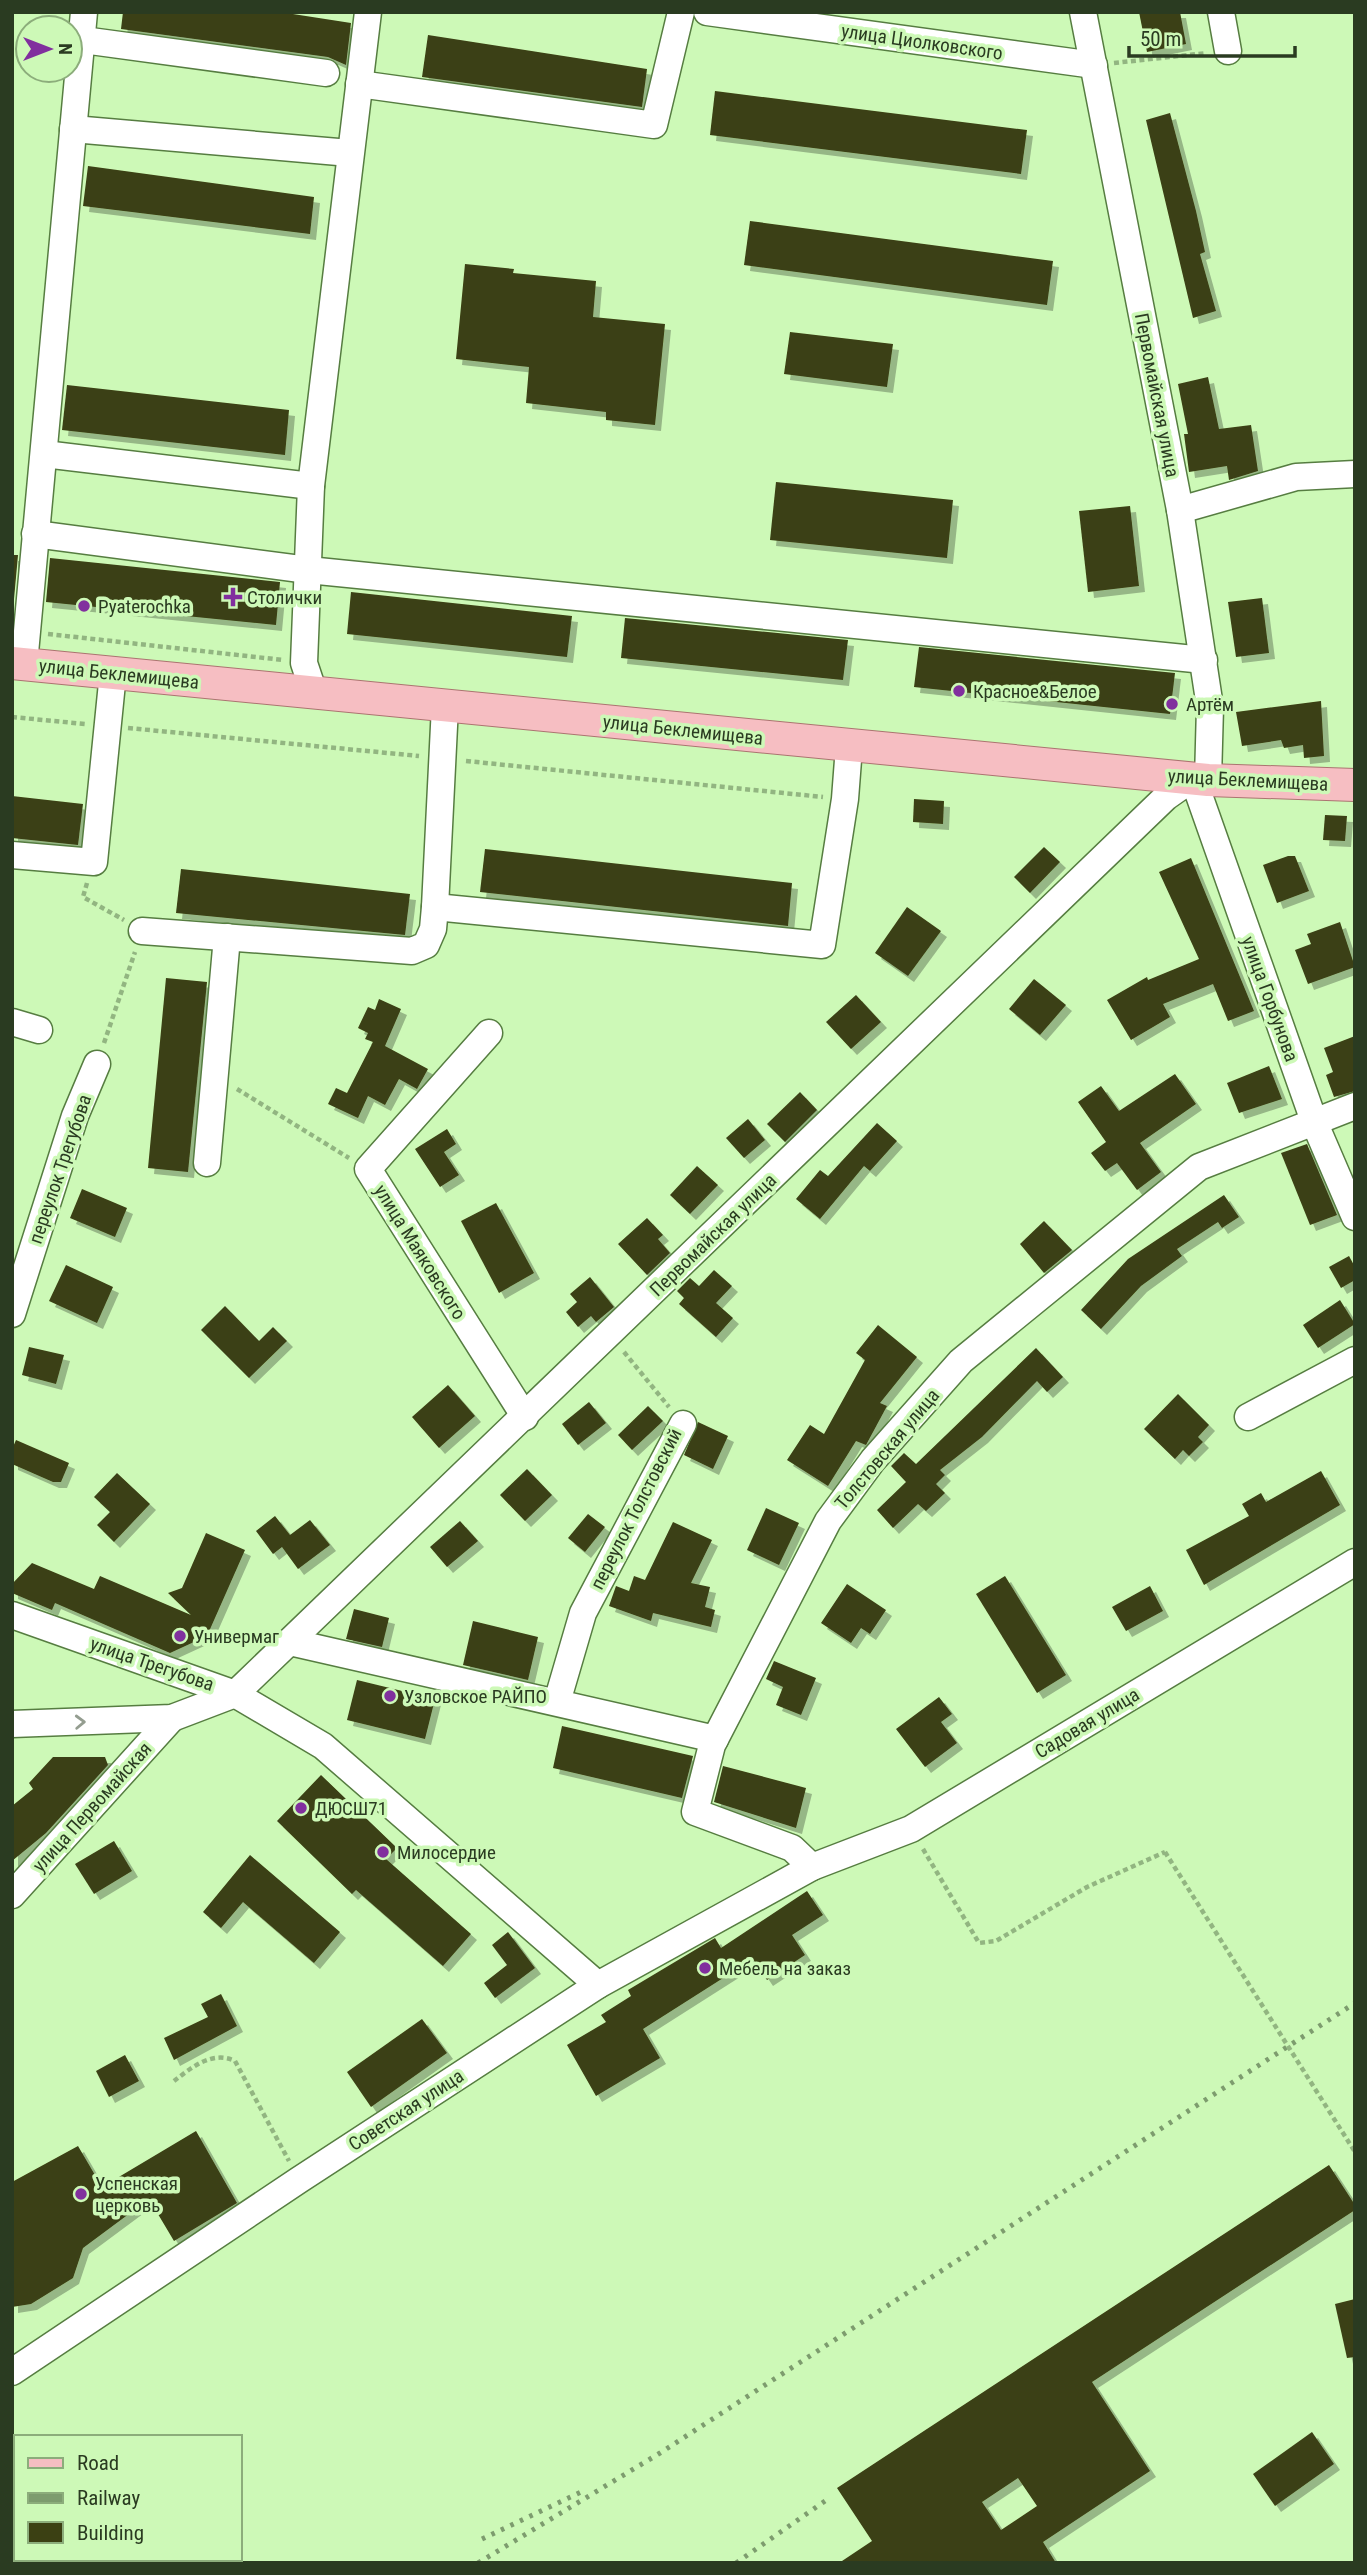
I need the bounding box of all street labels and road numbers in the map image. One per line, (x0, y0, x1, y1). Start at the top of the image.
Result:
street label: улица Циолковского (840, 19, 1004, 65)
street label: Первомайская улица (1130, 311, 1184, 479)
street label: улица Беклемищева (38, 654, 200, 694)
street label: улица Беклемищева (602, 710, 764, 750)
street label: улица Беклемищева (1167, 764, 1329, 796)
street label: улица Горбунова (1237, 933, 1303, 1065)
street label: переулок Трегубова (24, 1091, 96, 1247)
street label: Первомайская улица (645, 1169, 781, 1301)
street label: улица Маяковского (369, 1180, 471, 1324)
street label: Толстовская улица (830, 1384, 944, 1514)
street label: переулок Толстовский (585, 1425, 687, 1593)
street label: улица Трегубова (87, 1632, 217, 1696)
street label: Садовая улица (1031, 1683, 1143, 1763)
street label: улица Первомайская (28, 1737, 156, 1877)
street label: Советская улица (344, 2064, 468, 2156)

